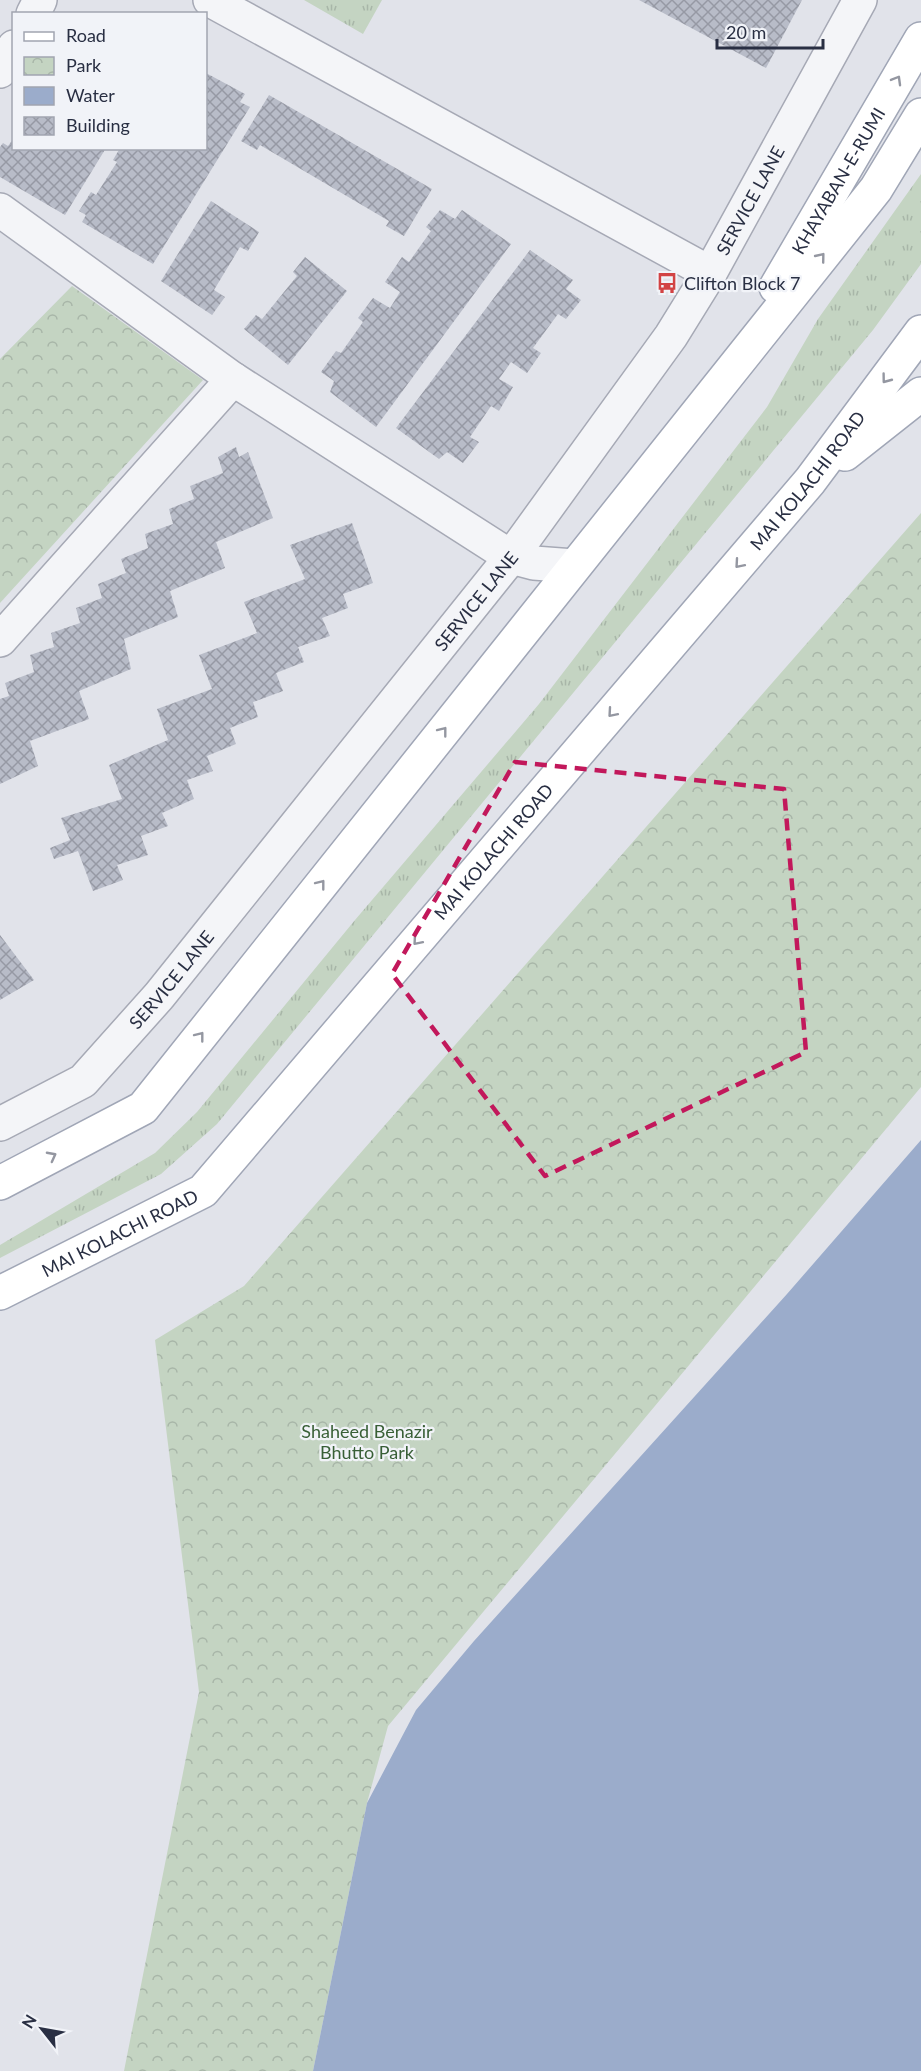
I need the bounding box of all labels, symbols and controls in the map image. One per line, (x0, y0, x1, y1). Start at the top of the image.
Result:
legend (12, 12, 207, 150)
scale bar (717, 12, 824, 50)
text: 20 m (726, 21, 766, 43)
text: Road (66, 24, 106, 46)
text: Park (66, 54, 102, 76)
one-way arrow (889, 76, 901, 86)
text: Water (66, 84, 115, 106)
street label: KHAYABAN-E-RUMI (787, 104, 890, 258)
text: Building (66, 114, 130, 136)
street label: SERVICE LANE (711, 142, 789, 259)
one-way arrow (814, 253, 825, 264)
bus stop icon: Clifton Block 7 (655, 271, 679, 295)
place label: Clifton Block 7 (684, 272, 800, 294)
one-way arrow (882, 372, 893, 383)
street label: MAI KOLACHI ROAD (745, 407, 869, 554)
street label: SERVICE LANE (429, 547, 522, 655)
one-way arrow (735, 557, 746, 568)
one-way arrow (609, 706, 620, 717)
one-way arrow (435, 727, 446, 738)
street label: MAI KOLACHI ROAD (429, 779, 558, 924)
one-way arrow (314, 879, 325, 890)
street label: SERVICE LANE (124, 926, 218, 1033)
one-way arrow (414, 934, 425, 945)
one-way arrow (193, 1032, 204, 1043)
one-way arrow (45, 1152, 56, 1163)
street label: MAI KOLACHI ROAD (38, 1184, 201, 1281)
park label: Shaheed Benazir Bhutto Park (301, 1420, 433, 1463)
north arrow (12, 1999, 72, 2059)
text: N (17, 2011, 40, 2031)

